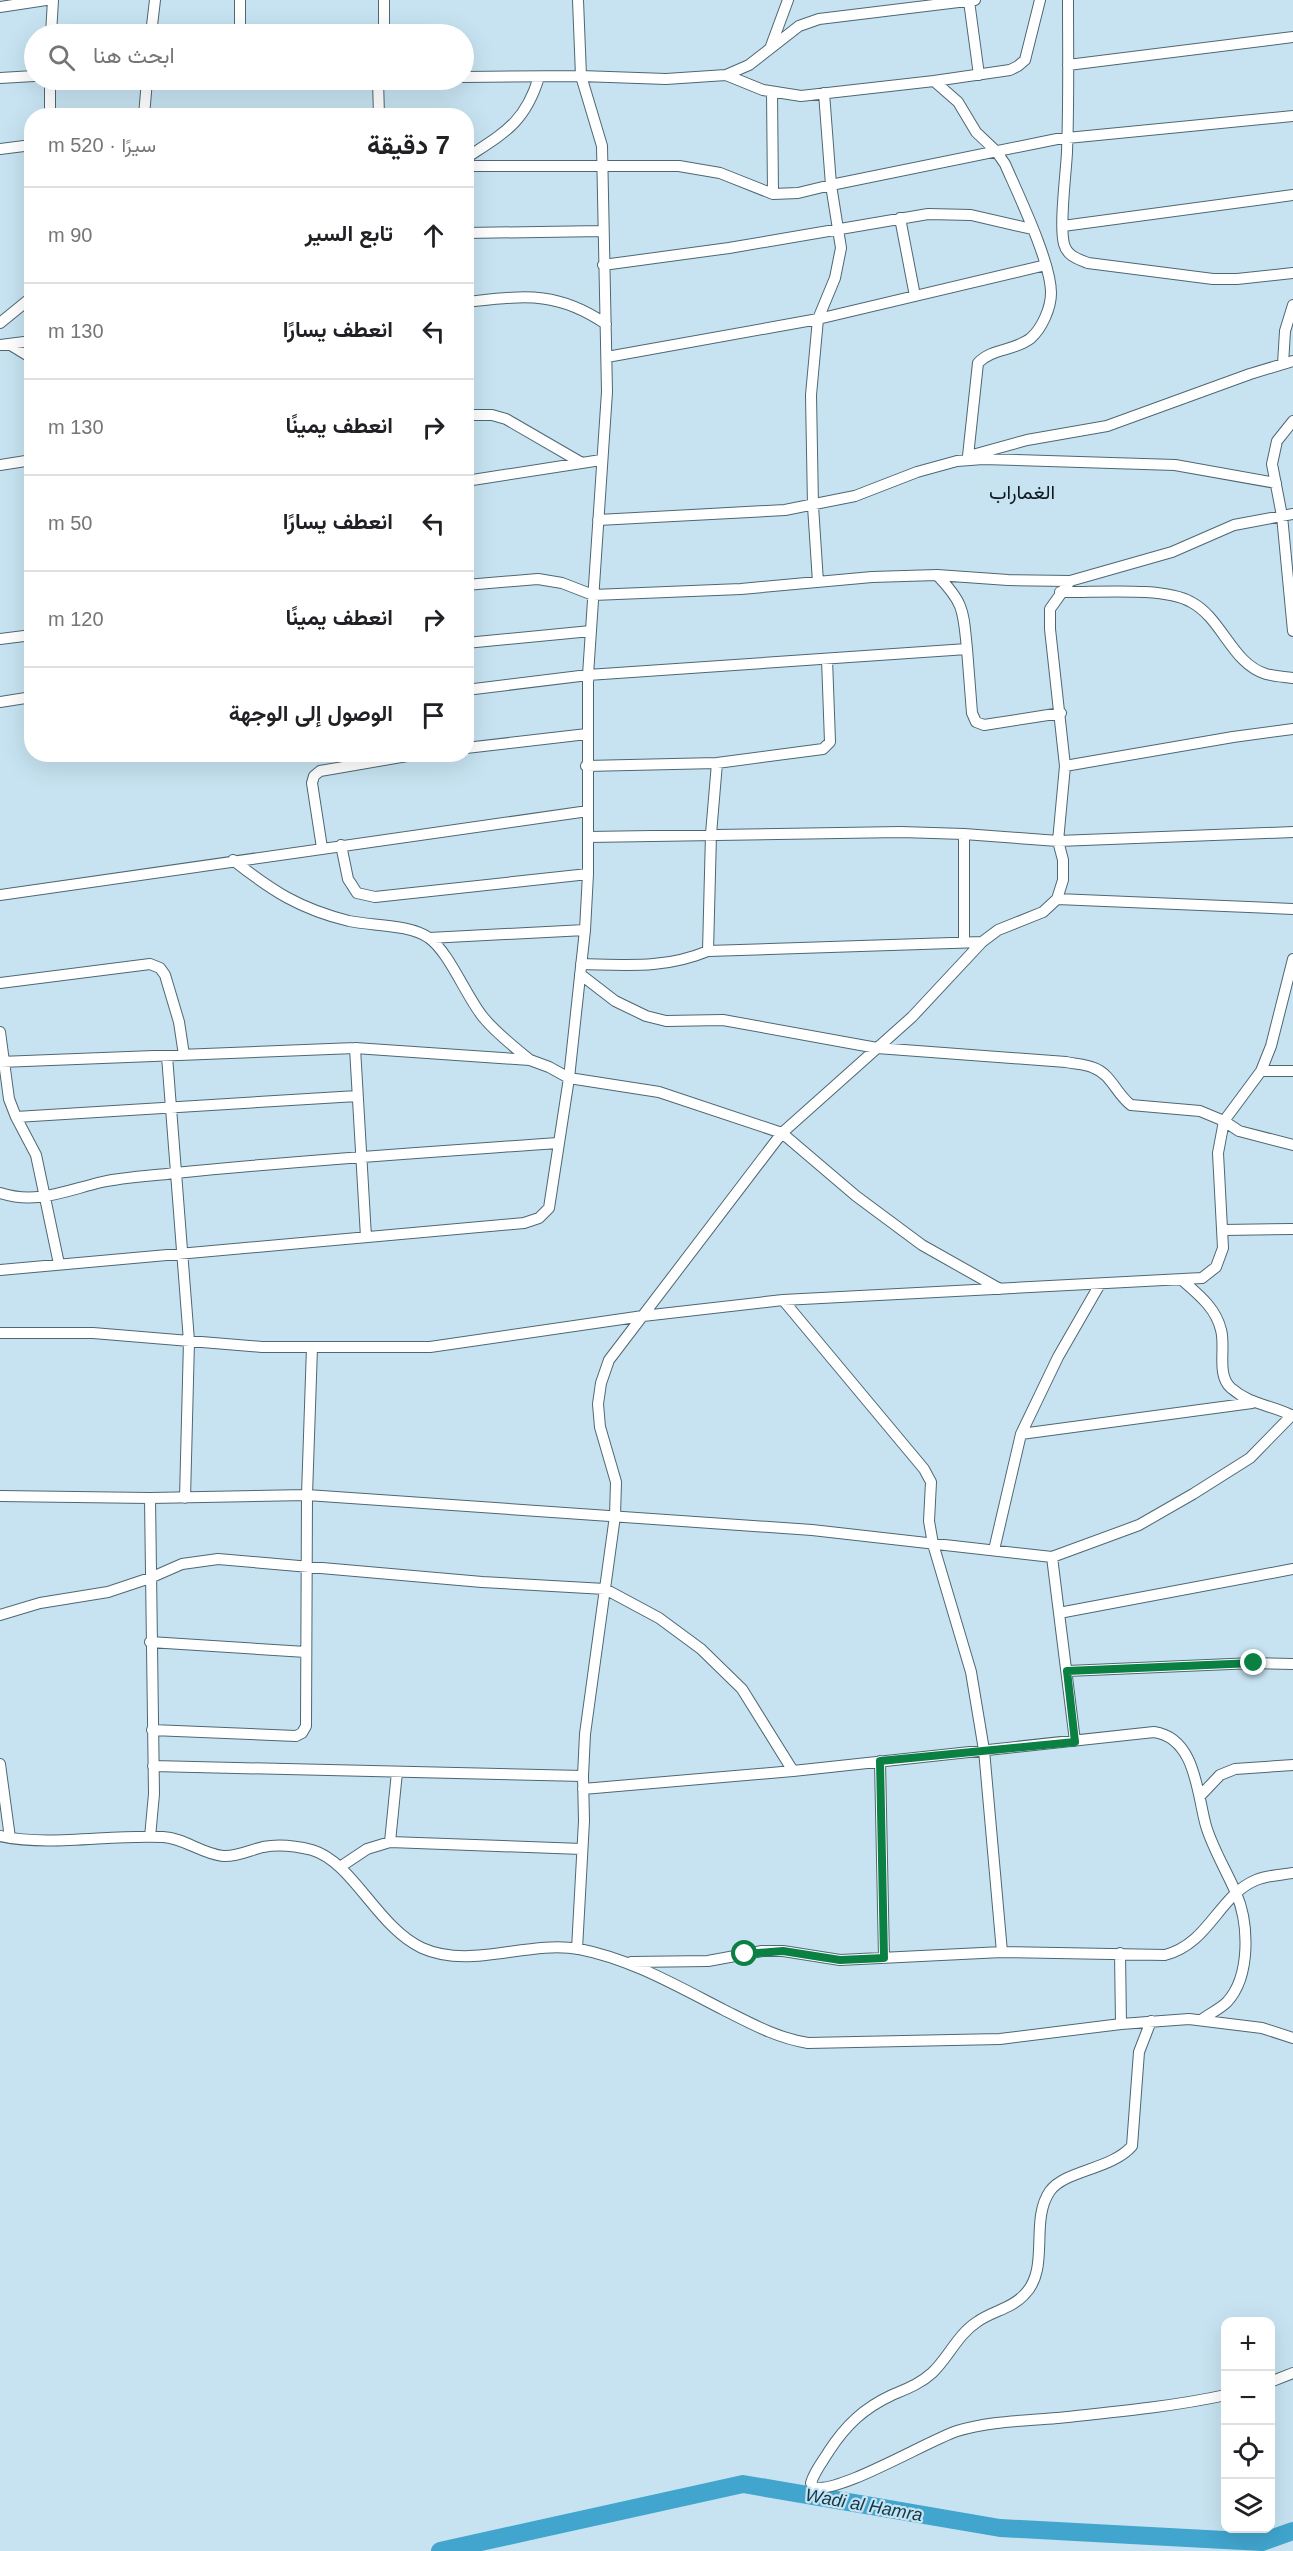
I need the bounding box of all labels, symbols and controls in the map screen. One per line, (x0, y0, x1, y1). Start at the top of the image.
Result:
search box (24, 24, 474, 90)
icon: search (45, 41, 78, 74)
text: ابحث هنا (93, 43, 175, 68)
text: 7 دقيقة (367, 130, 450, 160)
text: سيرًا · 520 m (48, 134, 156, 156)
icon: ahead (417, 219, 450, 252)
text: تابع السير (305, 221, 393, 246)
text: 90 m (48, 224, 92, 246)
icon: left (417, 315, 450, 348)
text: انعطف يسارًا (283, 317, 393, 342)
text: 130 m (48, 320, 104, 342)
icon: right (417, 411, 450, 444)
text: انعطف يمينًا (285, 413, 393, 438)
text: 130 m (48, 416, 104, 438)
district label: الغماراب (989, 481, 1055, 505)
icon: left (417, 507, 450, 540)
text: انعطف يسارًا (283, 509, 393, 534)
text: 50 m (48, 512, 92, 534)
icon: right (417, 603, 450, 636)
text: انعطف يمينًا (285, 605, 393, 630)
text: 120 m (48, 608, 104, 630)
icon: arrive (417, 699, 450, 732)
text: الوصول إلى الوجهة (229, 701, 393, 726)
route end (1240, 1649, 1266, 1675)
route start (731, 1940, 757, 1966)
map controls (1221, 2317, 1275, 2533)
button: + (1221, 2317, 1275, 2371)
button: − (1221, 2371, 1275, 2425)
button: locate (1221, 2425, 1275, 2479)
button: layers (1221, 2479, 1275, 2533)
water label: Wadi al Hamra (804, 2485, 924, 2525)

